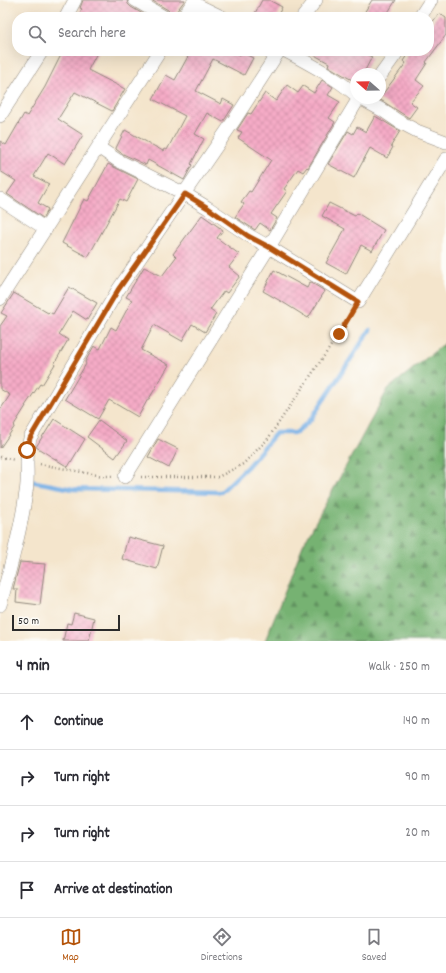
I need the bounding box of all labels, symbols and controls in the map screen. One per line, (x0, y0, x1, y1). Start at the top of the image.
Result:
search box (12, 12, 434, 56)
icon: search (26, 23, 48, 45)
text: Search here (58, 23, 126, 45)
north arrow (350, 68, 386, 104)
route end (330, 325, 348, 343)
route start (18, 441, 36, 459)
scale bar (12, 613, 120, 632)
text: 50 m (18, 614, 39, 630)
text: 4 min (16, 655, 50, 679)
text: Walk · 250 m (368, 658, 430, 677)
icon: ahead (16, 711, 38, 733)
text: Continue (54, 711, 103, 733)
text: 140 m (403, 712, 430, 731)
icon: right (16, 767, 38, 789)
text: Turn right (54, 767, 110, 789)
text: 90 m (405, 768, 430, 787)
icon: right (16, 823, 38, 845)
text: Turn right (54, 823, 110, 845)
text: 20 m (405, 824, 430, 843)
icon: arrive (16, 879, 38, 901)
text: Arrive at destination (54, 879, 172, 901)
tab: Map (60, 926, 82, 966)
tab: Directions (201, 926, 243, 966)
tab: Saved (362, 926, 386, 966)

